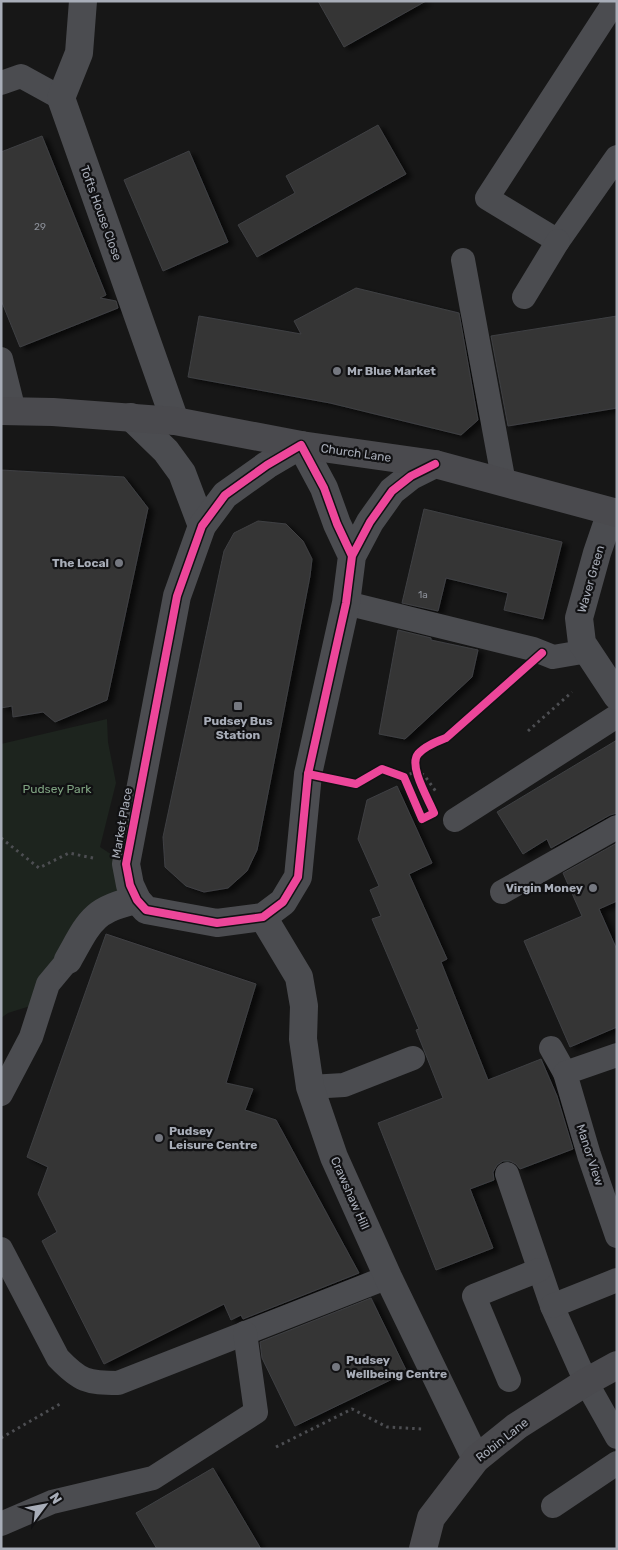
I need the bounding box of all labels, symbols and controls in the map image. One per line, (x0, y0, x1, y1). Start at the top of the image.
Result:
street label: Tofts House Close (77, 164, 125, 263)
house number: 29 (34, 221, 46, 233)
place label: Mr Blue Market (347, 364, 436, 378)
marker: Mr Blue Market (331, 365, 343, 377)
street label: Church Lane (320, 441, 393, 465)
street label: Waver Green (575, 544, 607, 614)
place label: The Local (52, 556, 109, 570)
marker: The Local (113, 557, 125, 569)
house number: 1a (418, 589, 428, 601)
marker: Pudsey Bus Station (232, 700, 244, 712)
place label: Pudsey Bus Station (203, 714, 273, 742)
park label: Pudsey Park (23, 782, 92, 796)
street label: Market Place (109, 786, 135, 859)
place label: Virgin Money (506, 881, 583, 895)
marker: Virgin Money (587, 882, 599, 894)
street label: Manor View (573, 1122, 607, 1188)
place label: Pudsey Leisure Centre (169, 1124, 257, 1152)
marker: Pudsey Leisure Centre (153, 1132, 165, 1144)
street label: Crawshaw Hill (328, 1154, 372, 1232)
place label: Pudsey Wellbeing Centre (346, 1353, 447, 1381)
marker: Pudsey Wellbeing Centre (330, 1361, 342, 1373)
street label: Robin Lane (473, 1415, 531, 1465)
north arrow (20, 1480, 70, 1530)
text: N (46, 1490, 65, 1507)

